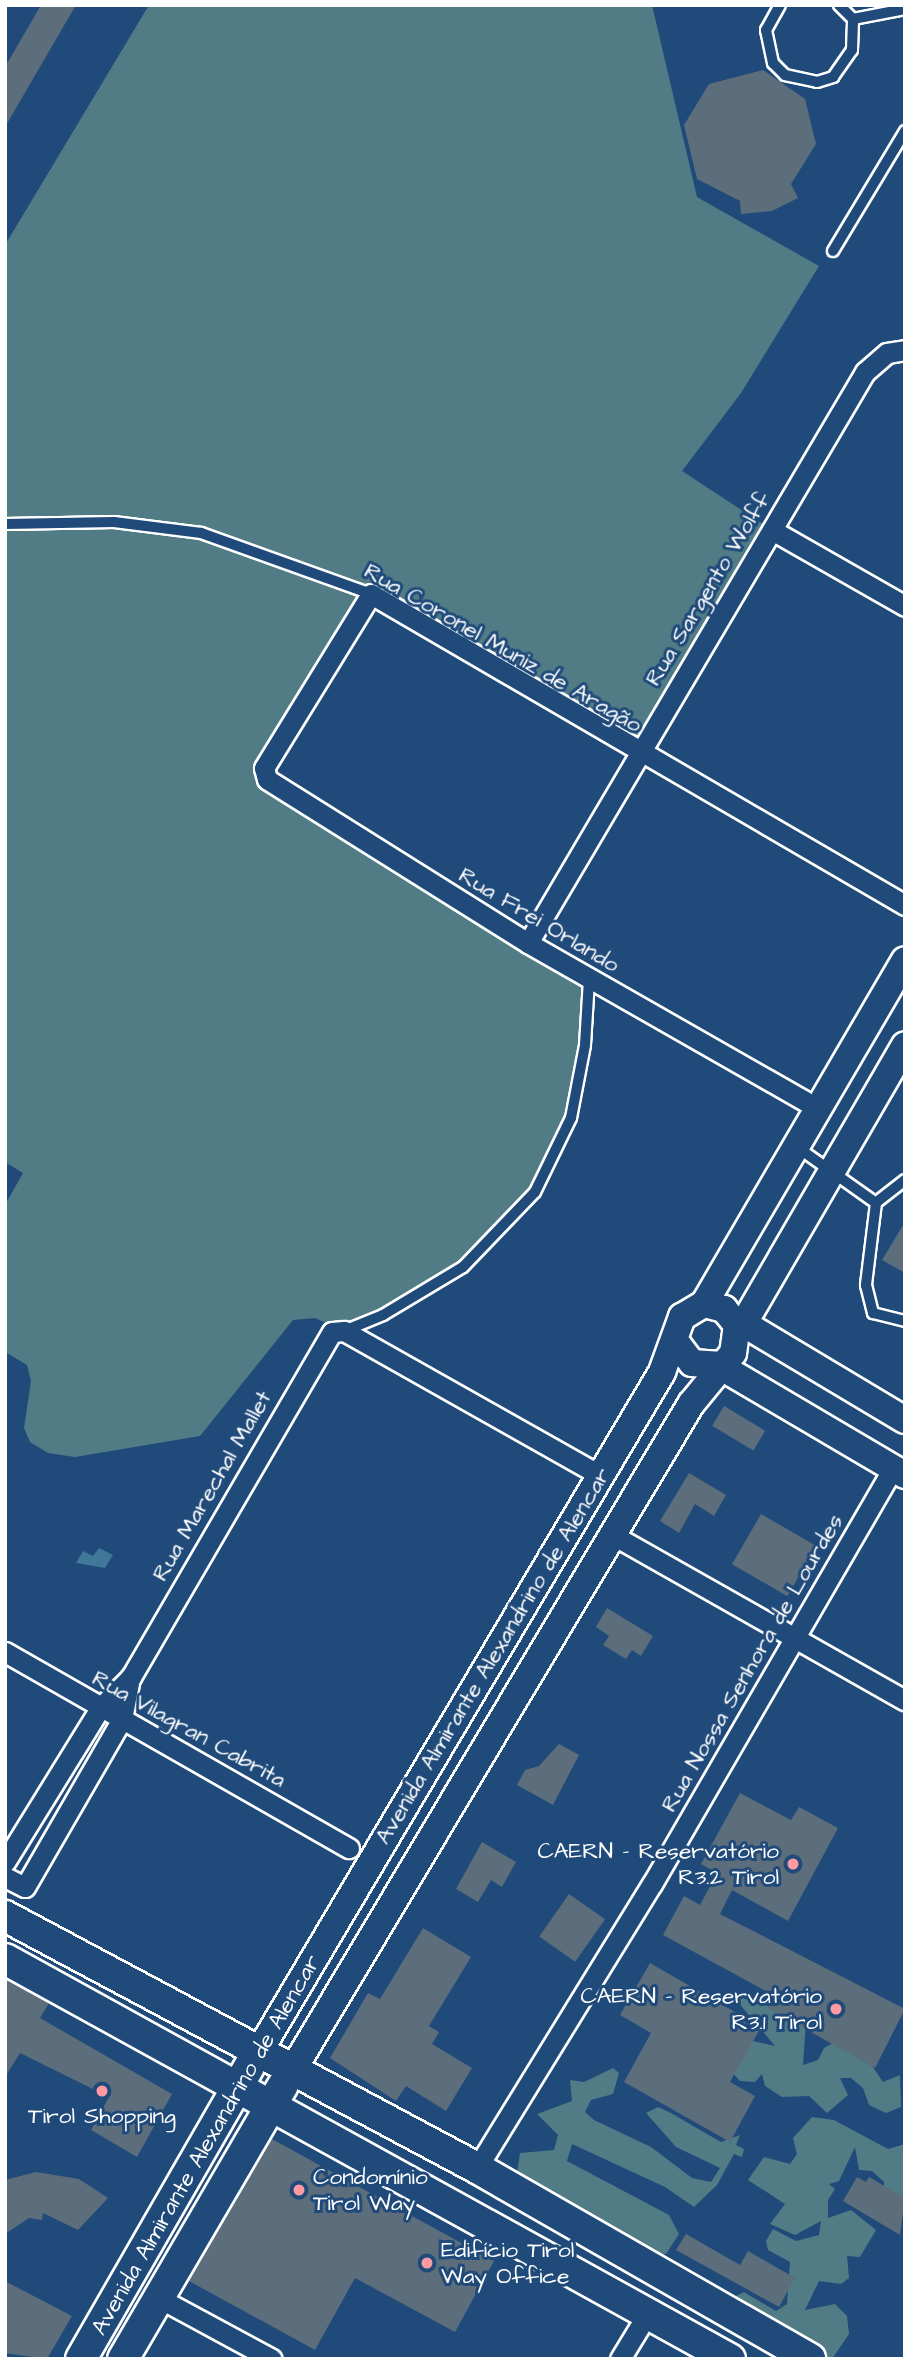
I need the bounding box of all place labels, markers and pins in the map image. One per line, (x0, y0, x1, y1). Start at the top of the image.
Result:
place label: CAERN - Reservatório R3.2 Tirol (538, 1837, 779, 1891)
marker: CAERN - Reservatório R3.2 Tirol (785, 1856, 801, 1872)
place label: CAERN - Reservatório R3.1 Tirol (580, 1982, 822, 2036)
marker: CAERN - Reservatório R3.1 Tirol (828, 2001, 844, 2017)
marker: Tirol Shopping (94, 2083, 110, 2099)
place label: Tirol Shopping (28, 2102, 176, 2130)
place label: Condomínio Tirol Way (313, 2163, 428, 2217)
marker: Condomínio Tirol Way (291, 2182, 307, 2198)
place label: Edifício Tirol Way Office (441, 2236, 574, 2290)
marker: Edifício Tirol Way Office (419, 2255, 435, 2271)

